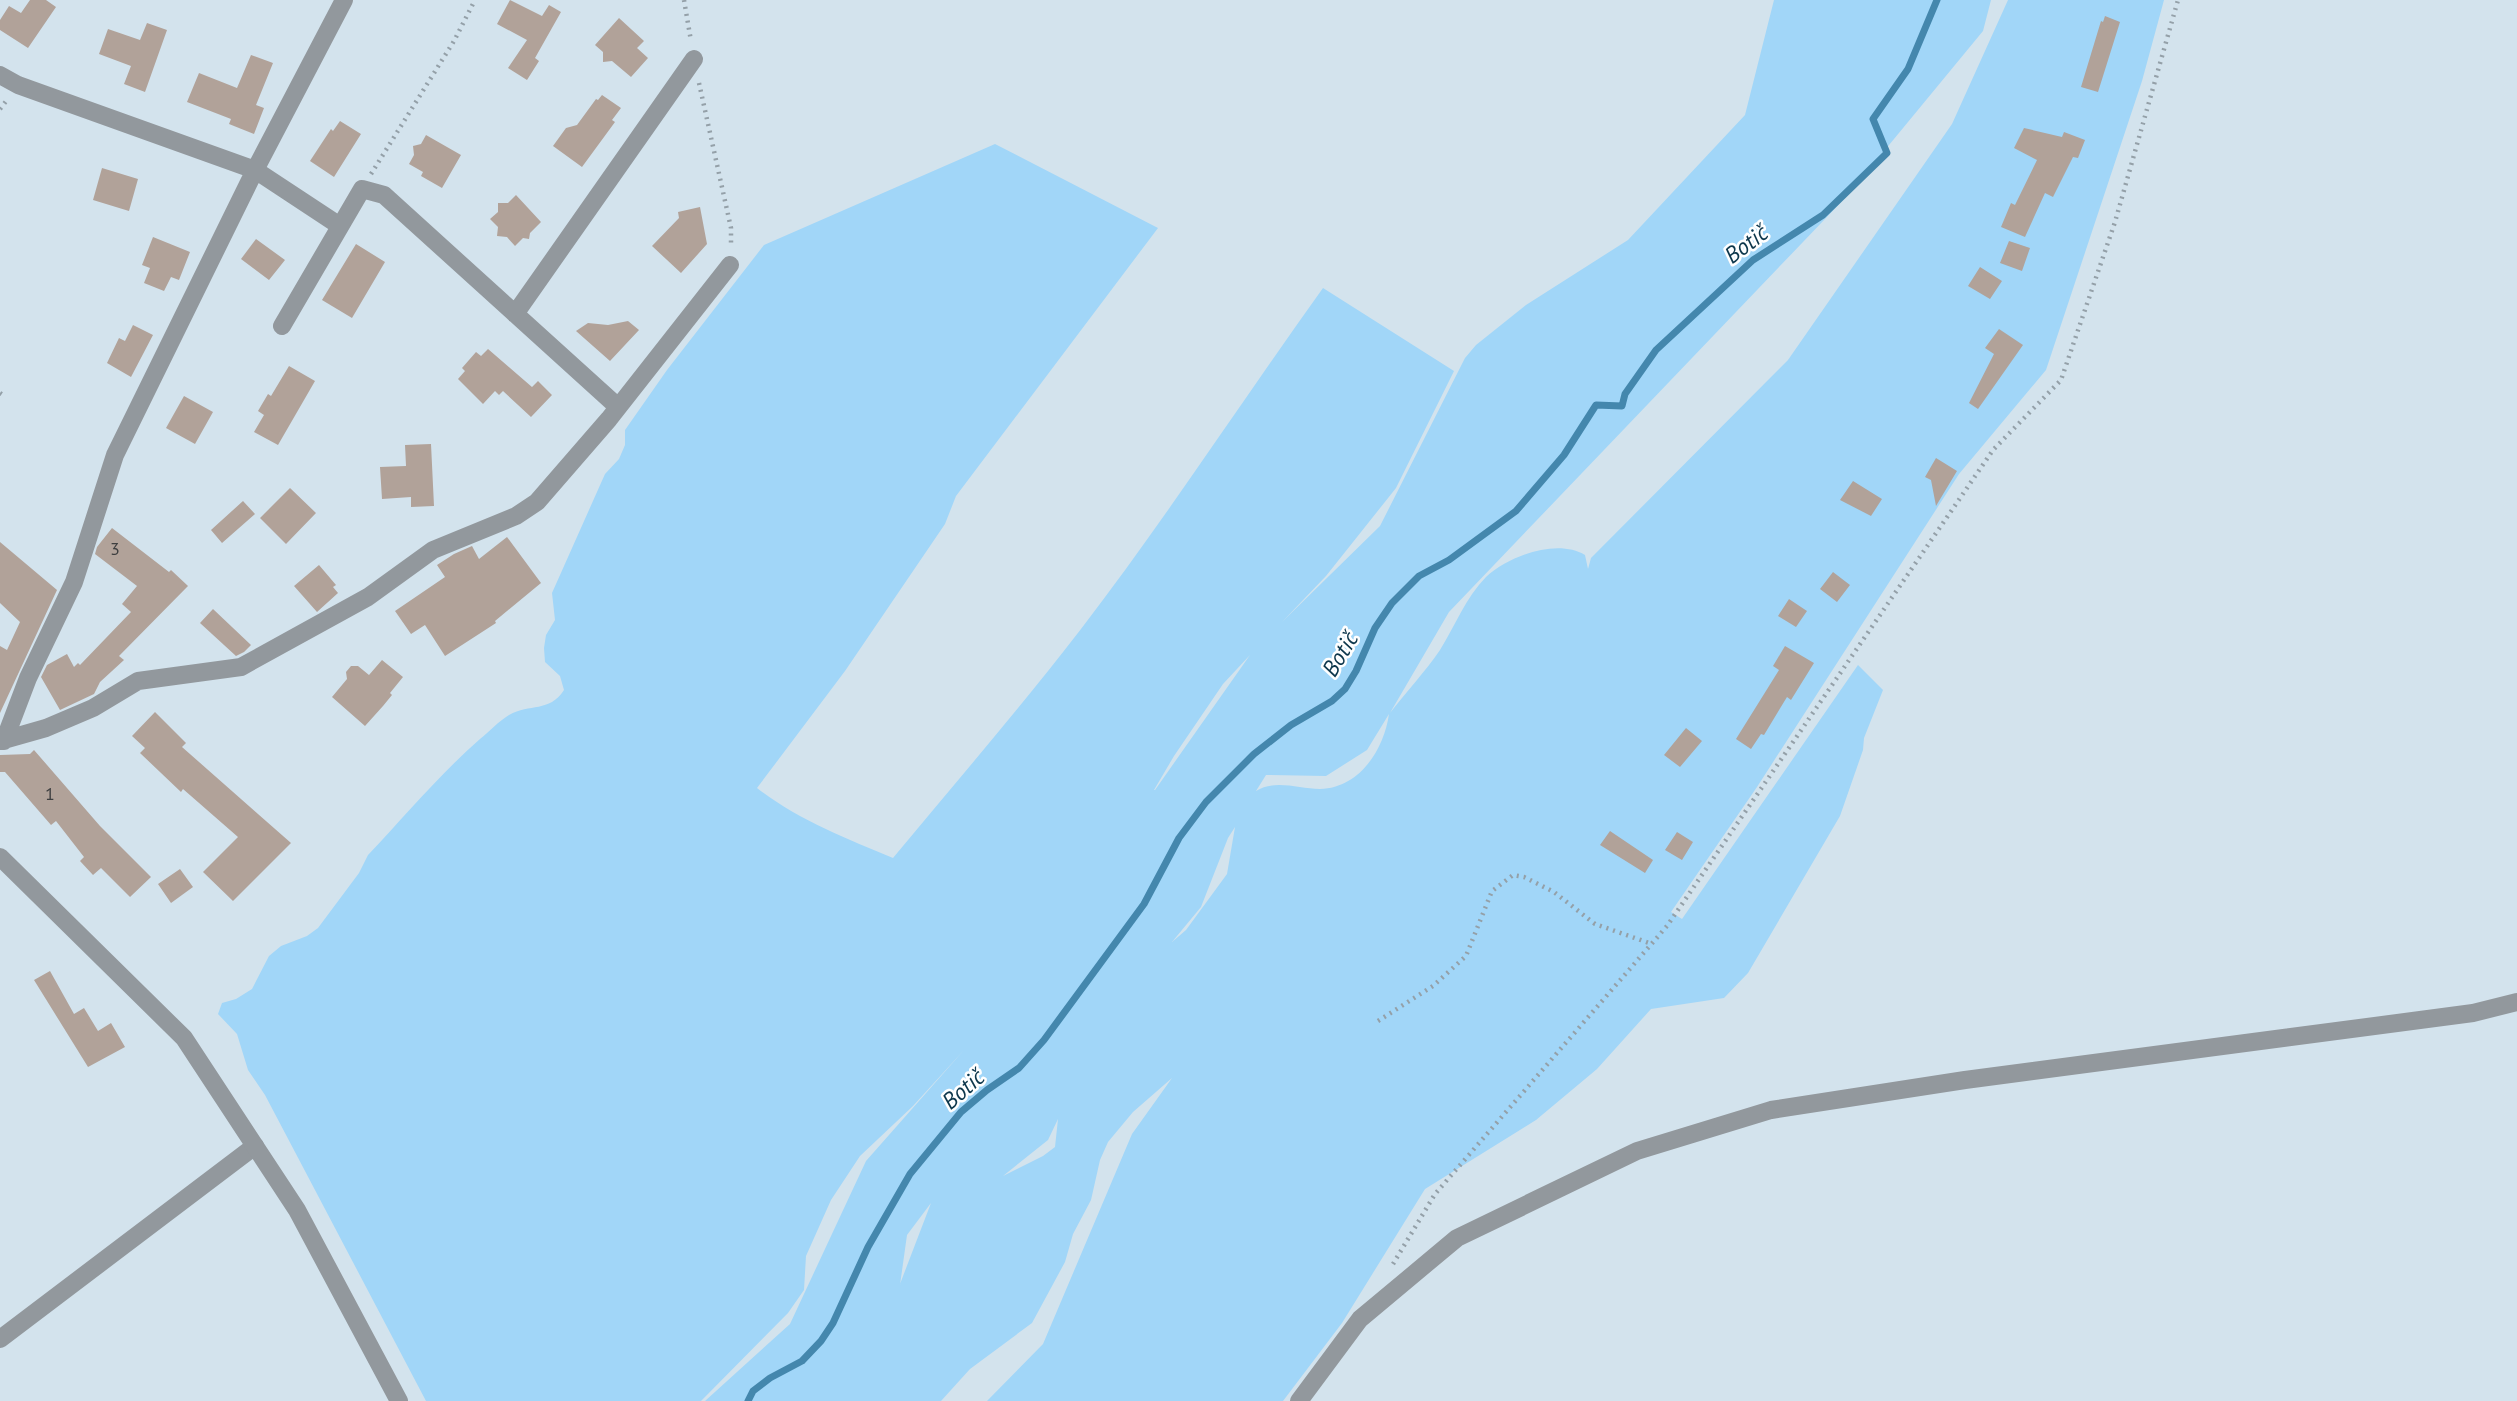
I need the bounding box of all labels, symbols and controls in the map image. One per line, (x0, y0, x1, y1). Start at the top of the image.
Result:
water label: Botič (1718, 216, 1775, 269)
house number: 3 (110, 537, 120, 560)
water label: Botič (1315, 624, 1365, 681)
house number: 1 (45, 782, 55, 805)
water label: Botič (935, 1061, 992, 1115)

